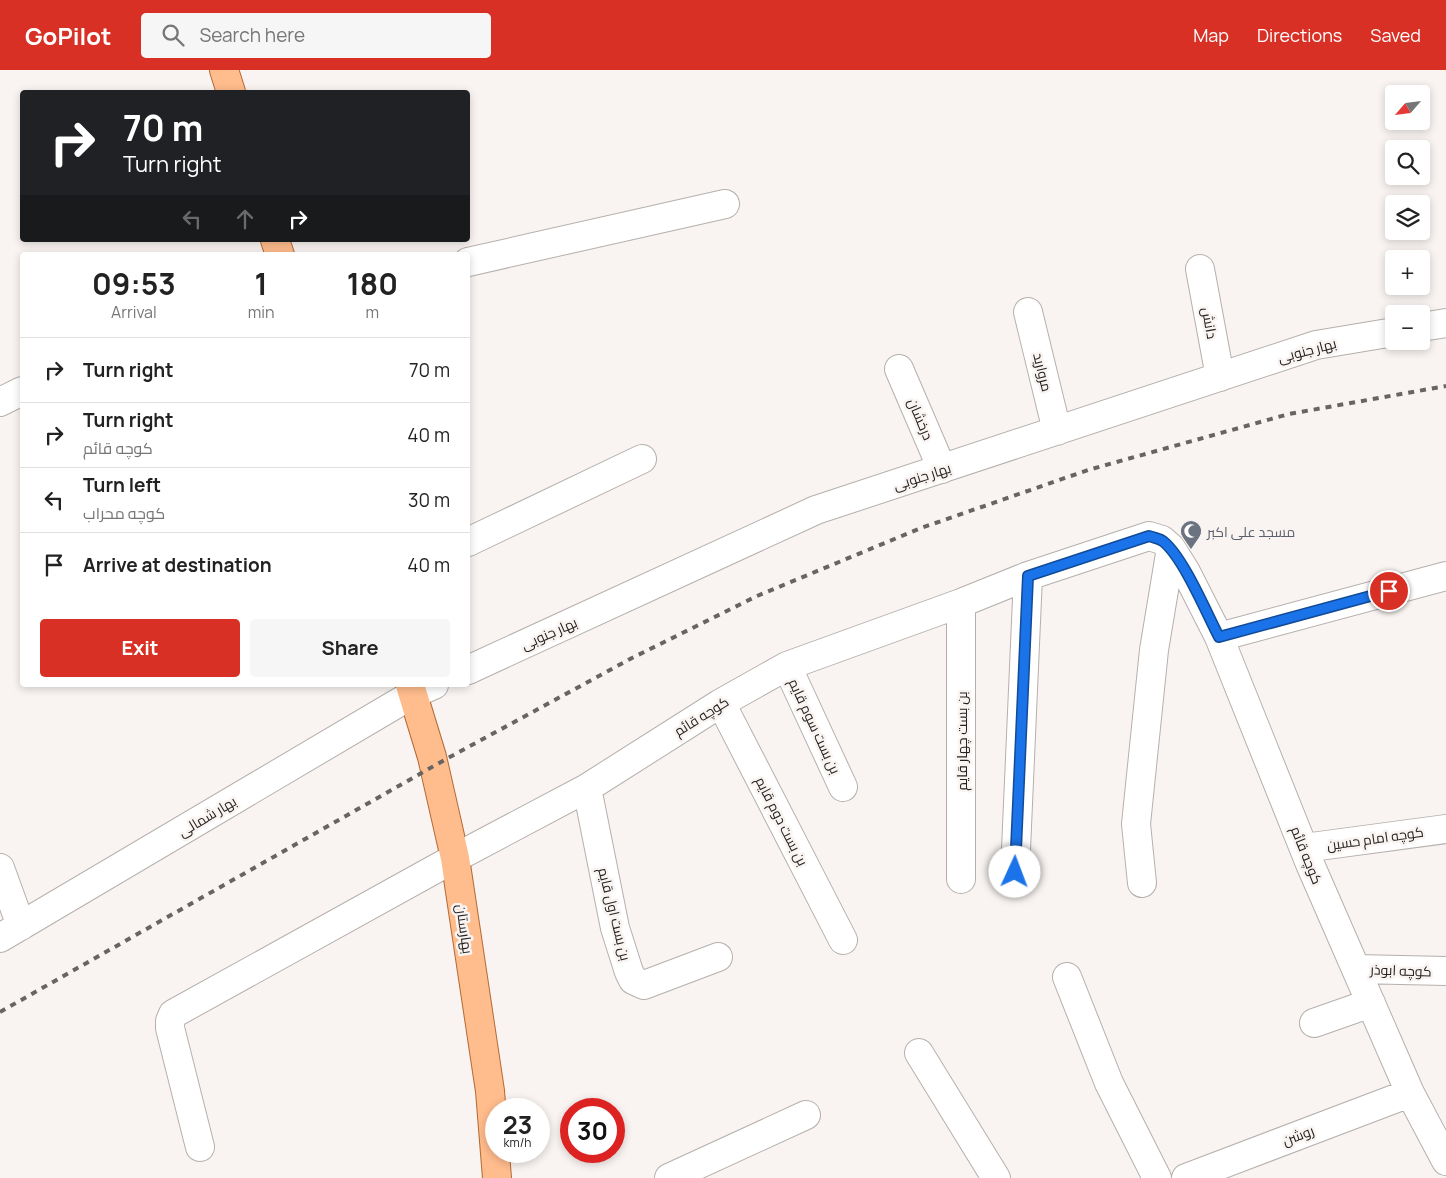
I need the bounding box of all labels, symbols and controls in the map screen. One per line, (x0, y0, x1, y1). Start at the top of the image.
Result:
search box (141, 13, 491, 58)
text: GoPilot (25, 19, 111, 52)
icon: search (159, 21, 187, 49)
text: Search here (199, 22, 305, 48)
text: Map (1193, 23, 1229, 47)
text: Directions (1257, 23, 1342, 47)
text: Saved (1370, 23, 1421, 47)
north arrow (1385, 85, 1430, 130)
map controls (1385, 85, 1430, 350)
text: 70 m (123, 104, 203, 152)
icon: right (40, 110, 105, 175)
button: search (1385, 140, 1430, 185)
text: Turn right (123, 149, 221, 179)
button: layers (1385, 195, 1430, 240)
icon: left (178, 205, 206, 233)
icon: ahead (231, 205, 259, 233)
icon: right (284, 205, 312, 233)
button: + (1385, 250, 1430, 295)
text: 09:53 (92, 263, 176, 304)
text: 1 (255, 263, 268, 304)
text: 180 (347, 263, 398, 304)
text: Arrival (111, 301, 157, 323)
text: min (248, 301, 275, 323)
text: m (365, 301, 379, 323)
button: − (1385, 305, 1430, 350)
street label: دانش (1198, 306, 1222, 340)
street label: بهار جنوبی (1276, 333, 1338, 367)
street label: مروارید (1029, 351, 1057, 393)
icon: right (40, 356, 68, 384)
text: Turn right (83, 357, 173, 383)
text: 70 m (409, 357, 450, 383)
street label: درخشان (904, 395, 938, 443)
text: Turn right (83, 407, 173, 433)
icon: right (40, 421, 68, 449)
text: 40 m (407, 422, 450, 448)
text: کوچه قائم (83, 437, 153, 459)
street label: بهار جنوبی (891, 458, 953, 494)
text: Turn left (83, 472, 161, 498)
icon: left (40, 486, 68, 514)
text: 30 m (408, 487, 450, 513)
text: کوچه محراب (83, 502, 165, 524)
mosque icon: مسجد علی اکبر (1179, 519, 1203, 550)
place label: مسجد علی اکبر (1206, 522, 1295, 541)
icon: arrive (40, 551, 68, 579)
text: Arrive at destination (83, 552, 272, 578)
text: 40 m (407, 552, 450, 578)
pin (1368, 570, 1410, 612)
icon: arrive (1375, 577, 1403, 605)
street label: بهار جنوبی (518, 612, 580, 654)
button: Exit (40, 619, 240, 677)
button: Share (250, 619, 450, 677)
street label: بن بست سوم قایم (784, 675, 845, 777)
street label: بن بست چهار قایم (952, 691, 972, 791)
street label: کوچه قائم (670, 692, 732, 741)
street label: بن بست دوم قایم (750, 773, 813, 869)
street label: بهار شمالی (174, 791, 240, 841)
street label: کوچه امام حسین (1325, 822, 1425, 855)
street label: کوچه قائم (1286, 823, 1327, 887)
position arrow (988, 845, 1040, 897)
street label: بن بست اول قایم (593, 865, 636, 963)
street label: بهارستان (452, 903, 478, 955)
street label: کوچه ابوذر (1369, 959, 1432, 982)
speed limit sign: 30 (560, 1098, 625, 1163)
text: 23 (503, 1107, 532, 1142)
street label: روشن (1279, 1120, 1317, 1150)
text: km/h (504, 1134, 531, 1151)

